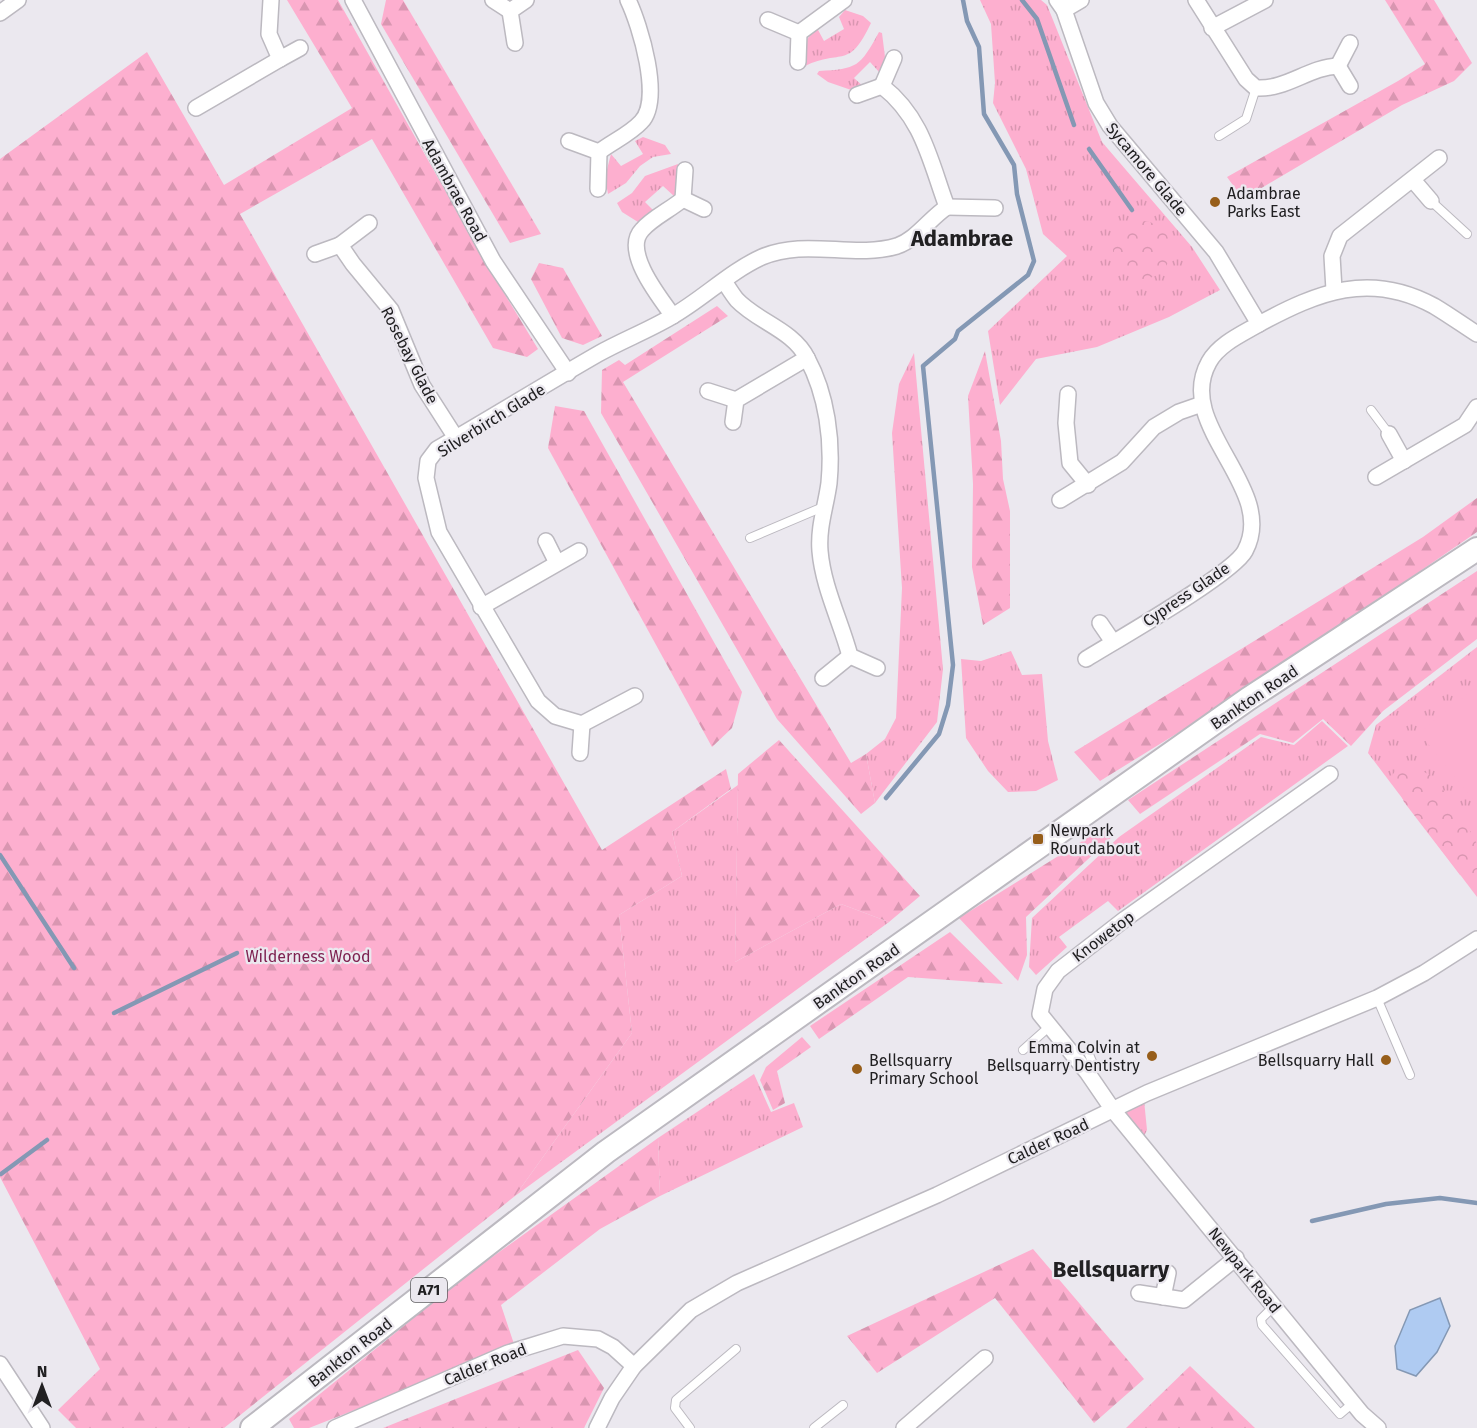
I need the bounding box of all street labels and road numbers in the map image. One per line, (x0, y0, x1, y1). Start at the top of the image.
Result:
street label: Sycamore Glade (1102, 119, 1191, 220)
street label: Adambrae Road (418, 135, 491, 245)
street label: Rosebay Glade (377, 303, 442, 407)
street label: Silverbirch Glade (434, 380, 549, 461)
street label: Cypress Glade (1139, 558, 1233, 630)
street label: Bankton Road (1207, 661, 1302, 734)
street label: Knowetop (1069, 907, 1138, 966)
street label: Bankton Road (809, 940, 903, 1013)
street label: Calder Road (1005, 1114, 1092, 1169)
street label: Newpark Road (1204, 1224, 1285, 1317)
road number: A71 (411, 1278, 447, 1302)
street label: Bankton Road (305, 1314, 396, 1391)
street label: Calder Road (441, 1339, 529, 1390)

